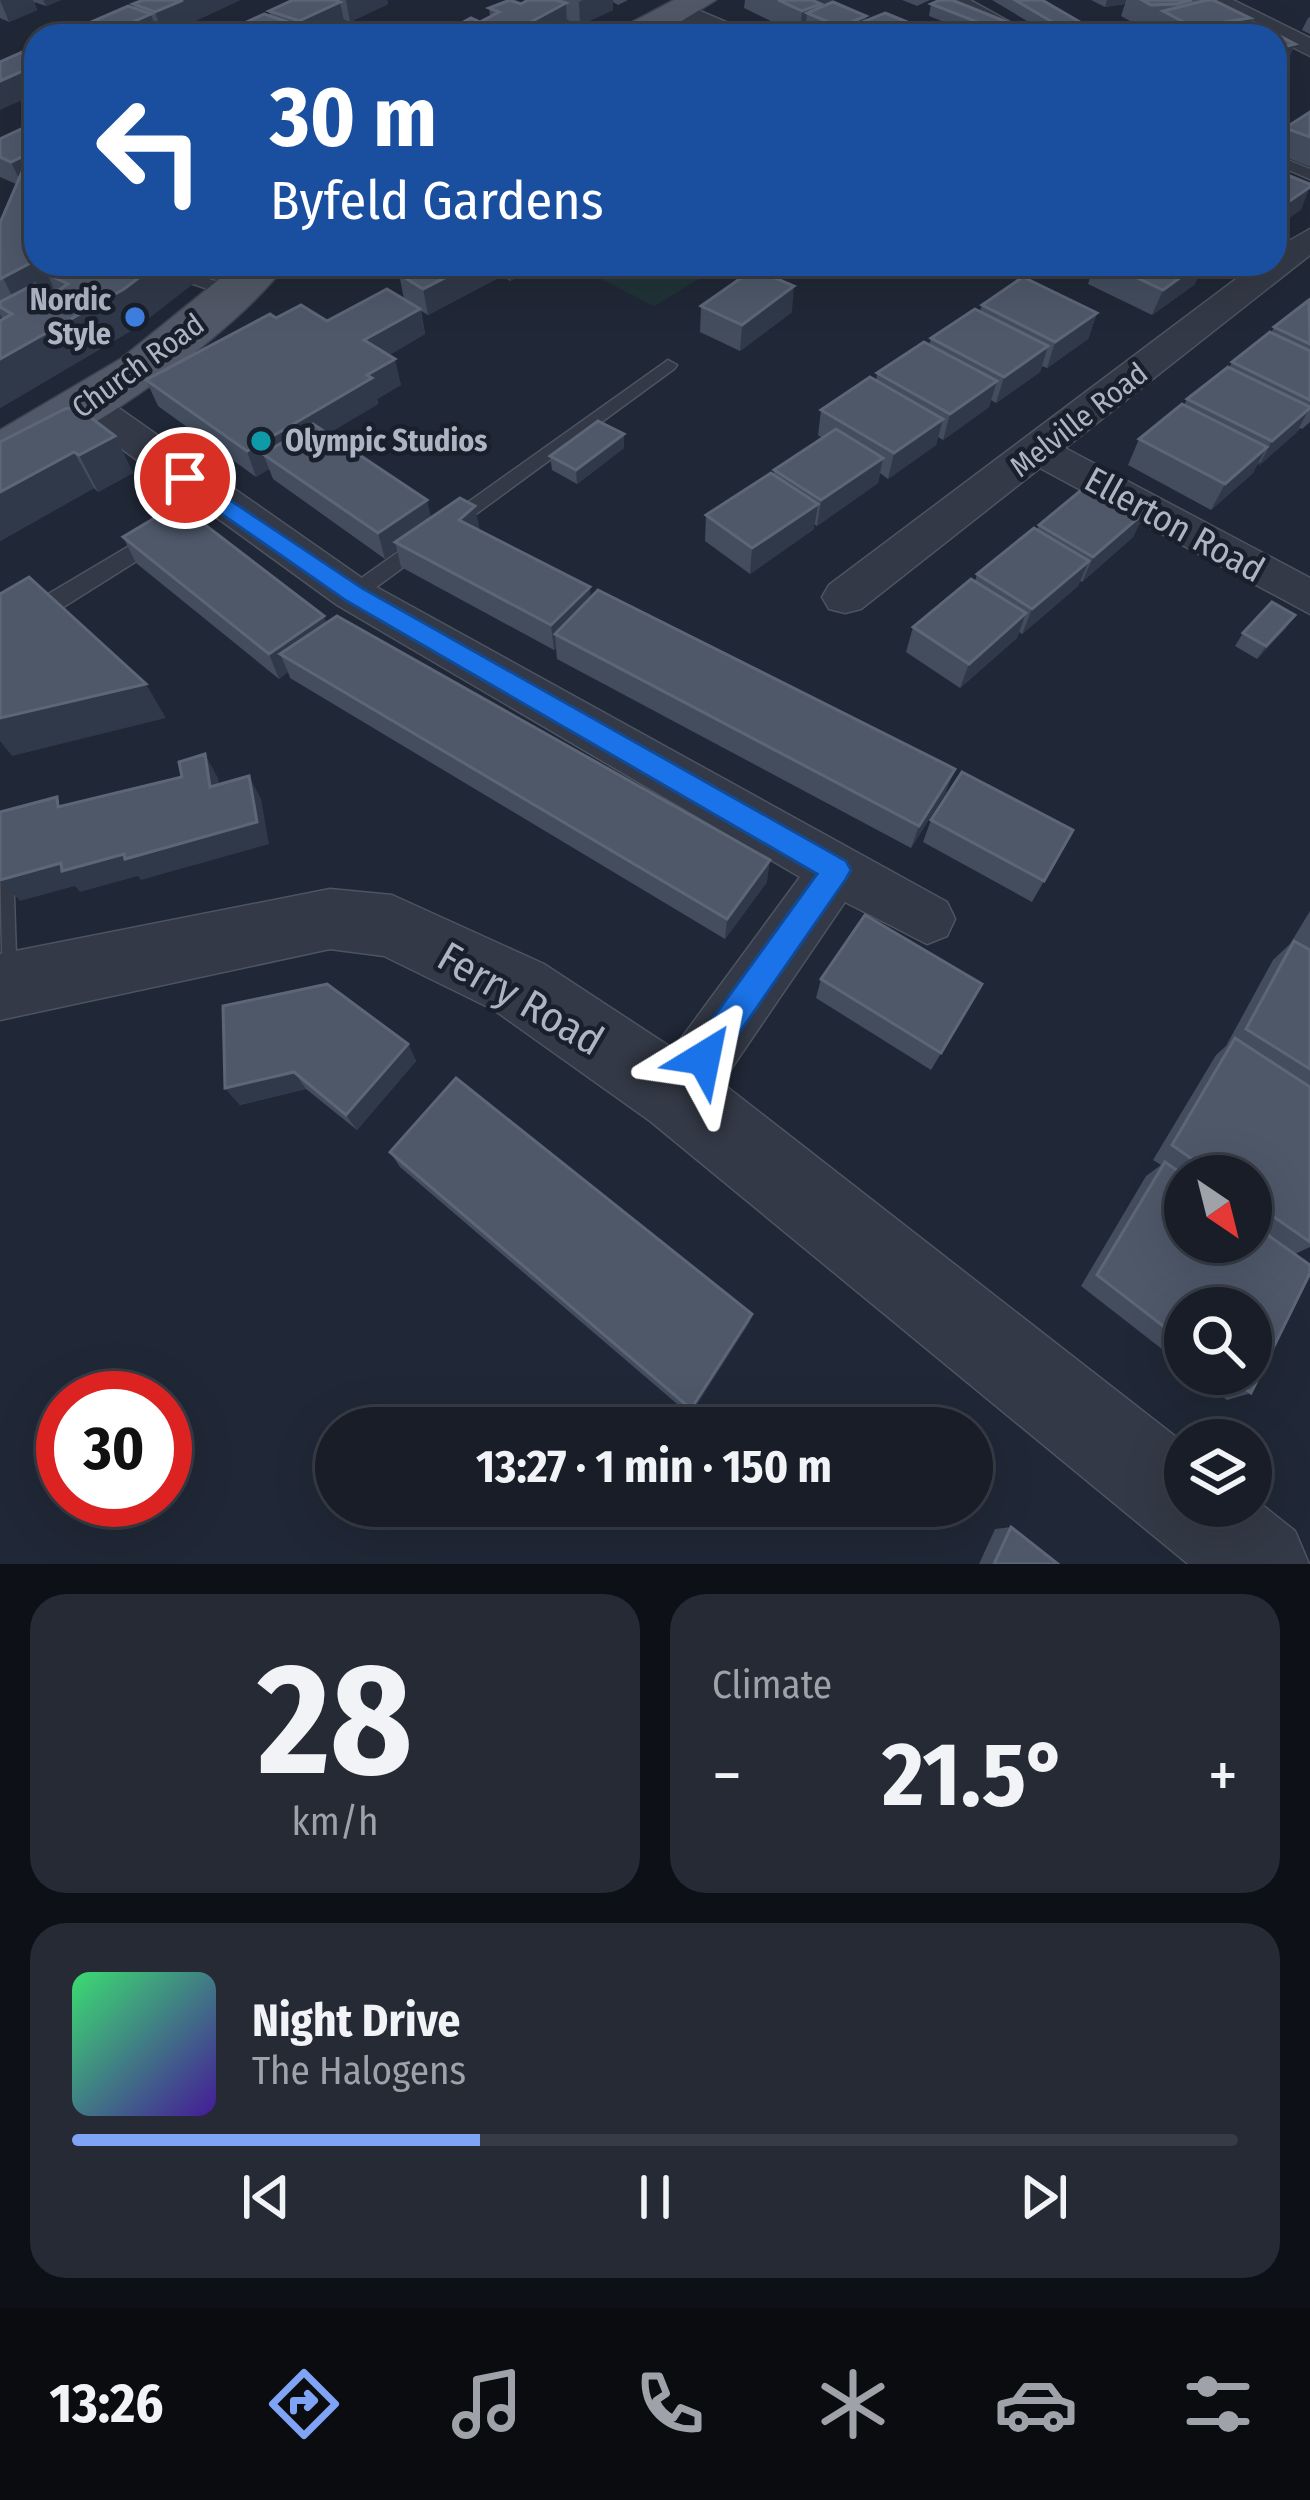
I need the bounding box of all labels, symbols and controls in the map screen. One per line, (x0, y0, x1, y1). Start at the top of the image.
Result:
text: 30 m (270, 67, 437, 168)
icon: left (72, 72, 228, 228)
text: Byfeld Gardens (270, 169, 604, 233)
place label: Nordic Style (30, 282, 112, 352)
marker: Nordic Style (122, 304, 148, 330)
street label: Church Road (65, 306, 211, 426)
street label: Melville Road (1003, 355, 1155, 485)
place label: Olympic Studios (285, 423, 487, 459)
pin (134, 427, 236, 529)
marker: Olympic Studios (248, 428, 274, 454)
icon: arrive (152, 445, 218, 511)
street label: Ellerton Road (1077, 458, 1272, 592)
street label: Ferry Road (429, 932, 612, 1066)
position arrow (641, 995, 767, 1121)
north arrow (1164, 1155, 1272, 1263)
map controls (1164, 1155, 1272, 1527)
button: search (1164, 1287, 1272, 1395)
speed limit sign: 30 (36, 1371, 192, 1527)
button: layers (1164, 1419, 1272, 1527)
text: 13:27 · 1 min · 150 m (476, 1440, 832, 1494)
text: 28 (258, 1627, 412, 1814)
text: Climate (712, 1662, 832, 1708)
text: 21.5° (882, 1721, 1067, 1829)
text: − (712, 1736, 742, 1815)
text: + (1208, 1736, 1238, 1815)
text: km/h (292, 1799, 378, 1845)
text: Night Drive (252, 1994, 460, 2048)
text: The Halogens (252, 2048, 466, 2094)
icon: previous (233, 2164, 299, 2230)
icon: pause (622, 2164, 688, 2230)
icon: next (1011, 2164, 1077, 2230)
icon: directions (262, 2362, 346, 2446)
icon: music (445, 2362, 529, 2446)
icon: phone (628, 2362, 712, 2446)
icon: climate (811, 2362, 895, 2446)
icon: car (994, 2362, 1078, 2446)
icon: filters (1176, 2362, 1260, 2446)
text: 13:26 (49, 2372, 163, 2436)

